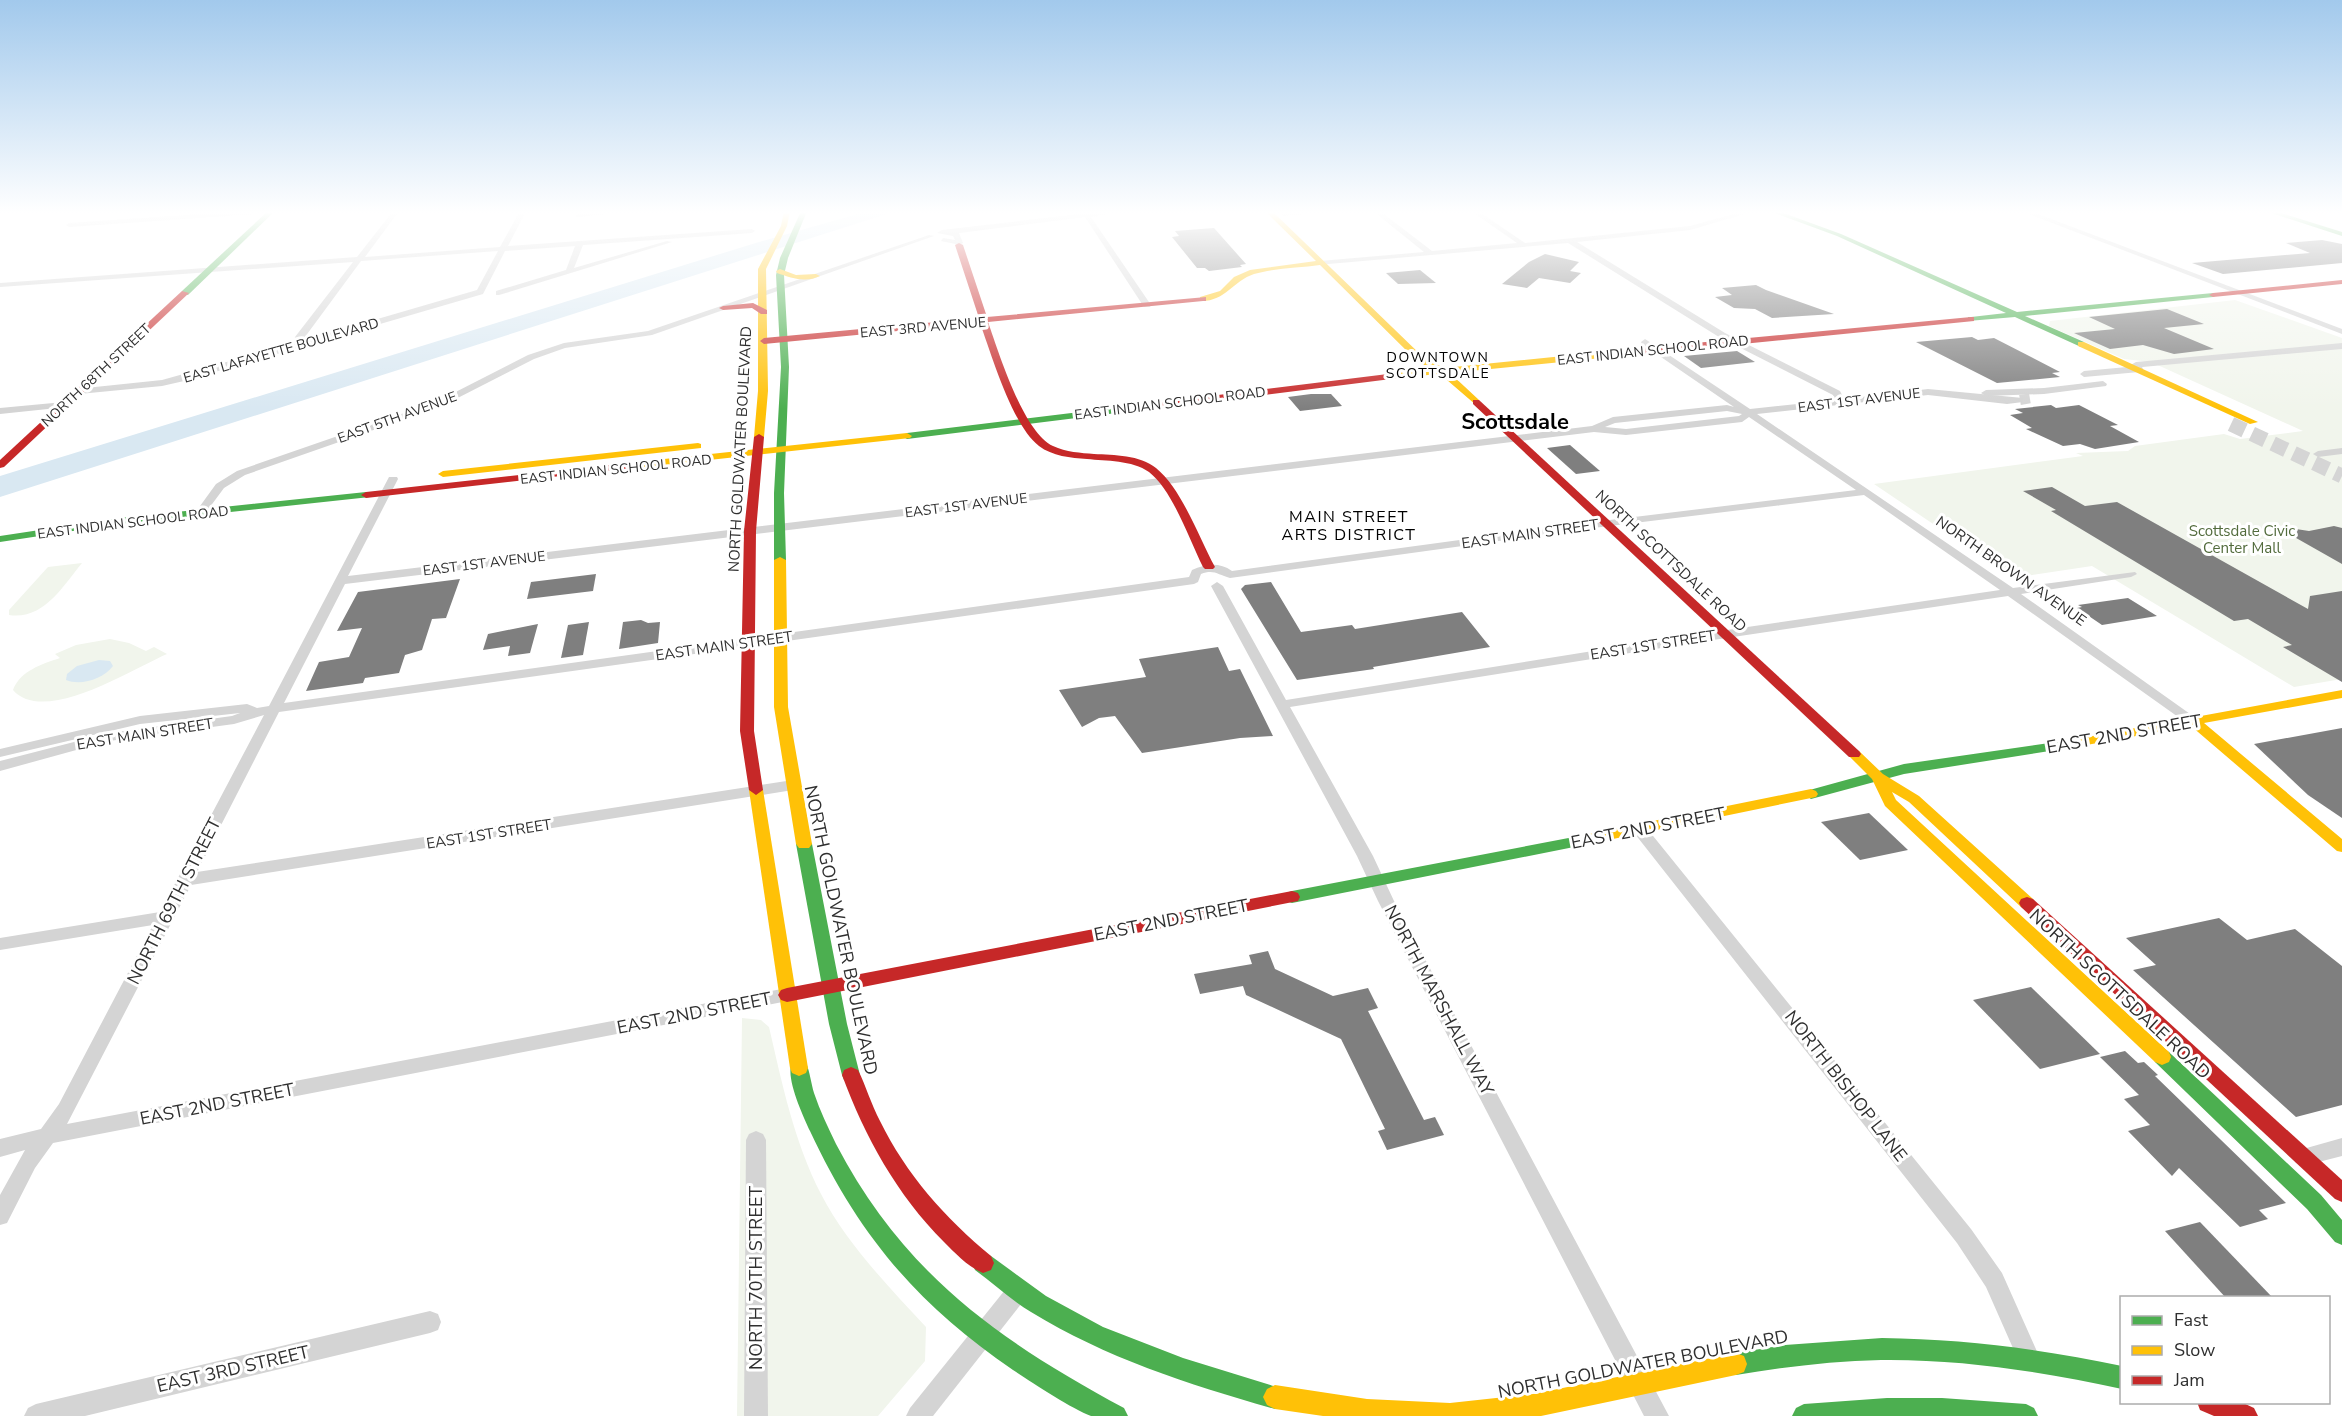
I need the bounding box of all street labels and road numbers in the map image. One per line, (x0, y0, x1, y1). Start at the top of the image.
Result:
street label: EAST LAFAYETTE BOULEVARD (181, 313, 381, 388)
street label: EAST 3RD AVENUE (859, 313, 987, 342)
street label: NORTH 68TH STREET (38, 319, 156, 431)
street label: NORTH GOLDWATER BOULEVARD (724, 326, 756, 572)
street label: EAST INDIAN SCHOOL ROAD (1556, 331, 1750, 370)
street label: EAST INDIAN SCHOOL ROAD (1073, 382, 1267, 425)
street label: EAST 1ST AVENUE (1797, 384, 1921, 417)
street label: EAST 5TH AVENUE (335, 387, 459, 448)
street label: EAST INDIAN SCHOOL ROAD (519, 450, 713, 489)
street label: NORTH SCOTTSDALE ROAD (1591, 486, 1751, 636)
street label: EAST 1ST AVENUE (904, 489, 1028, 522)
street label: EAST INDIAN SCHOOL ROAD (36, 501, 230, 544)
street label: NORTH BROWN AVENUE (1932, 511, 2090, 631)
street label: EAST MAIN STREET (1460, 514, 1600, 554)
street label: EAST 1ST AVENUE (422, 547, 546, 580)
street label: EAST 1ST STREET (1589, 625, 1717, 665)
street label: EAST MAIN STREET (654, 626, 794, 666)
street label: EAST 2ND STREET (2045, 709, 2203, 759)
street label: EAST MAIN STREET (75, 713, 215, 755)
street label: NORTH GOLDWATER BOULEVARD (799, 783, 883, 1077)
street label: EAST 2ND STREET (1569, 801, 1727, 855)
street label: NORTH 69TH STREET (122, 813, 227, 988)
street label: EAST 1ST STREET (425, 814, 553, 854)
street label: EAST 2ND STREET (1092, 893, 1250, 947)
street label: NORTH MARSHALL WAY (1379, 901, 1500, 1100)
street label: NORTH SCOTTSDALE ROAD (2024, 904, 2216, 1084)
street label: EAST 2ND STREET (615, 986, 773, 1040)
street label: NORTH BISHOP LANE (1779, 1005, 1913, 1167)
street label: EAST 2ND STREET (138, 1077, 296, 1131)
street label: NORTH 70TH STREET (744, 1186, 768, 1370)
street label: NORTH GOLDWATER BOULEVARD (1496, 1324, 1790, 1404)
street label: EAST 3RD STREET (154, 1340, 312, 1398)

